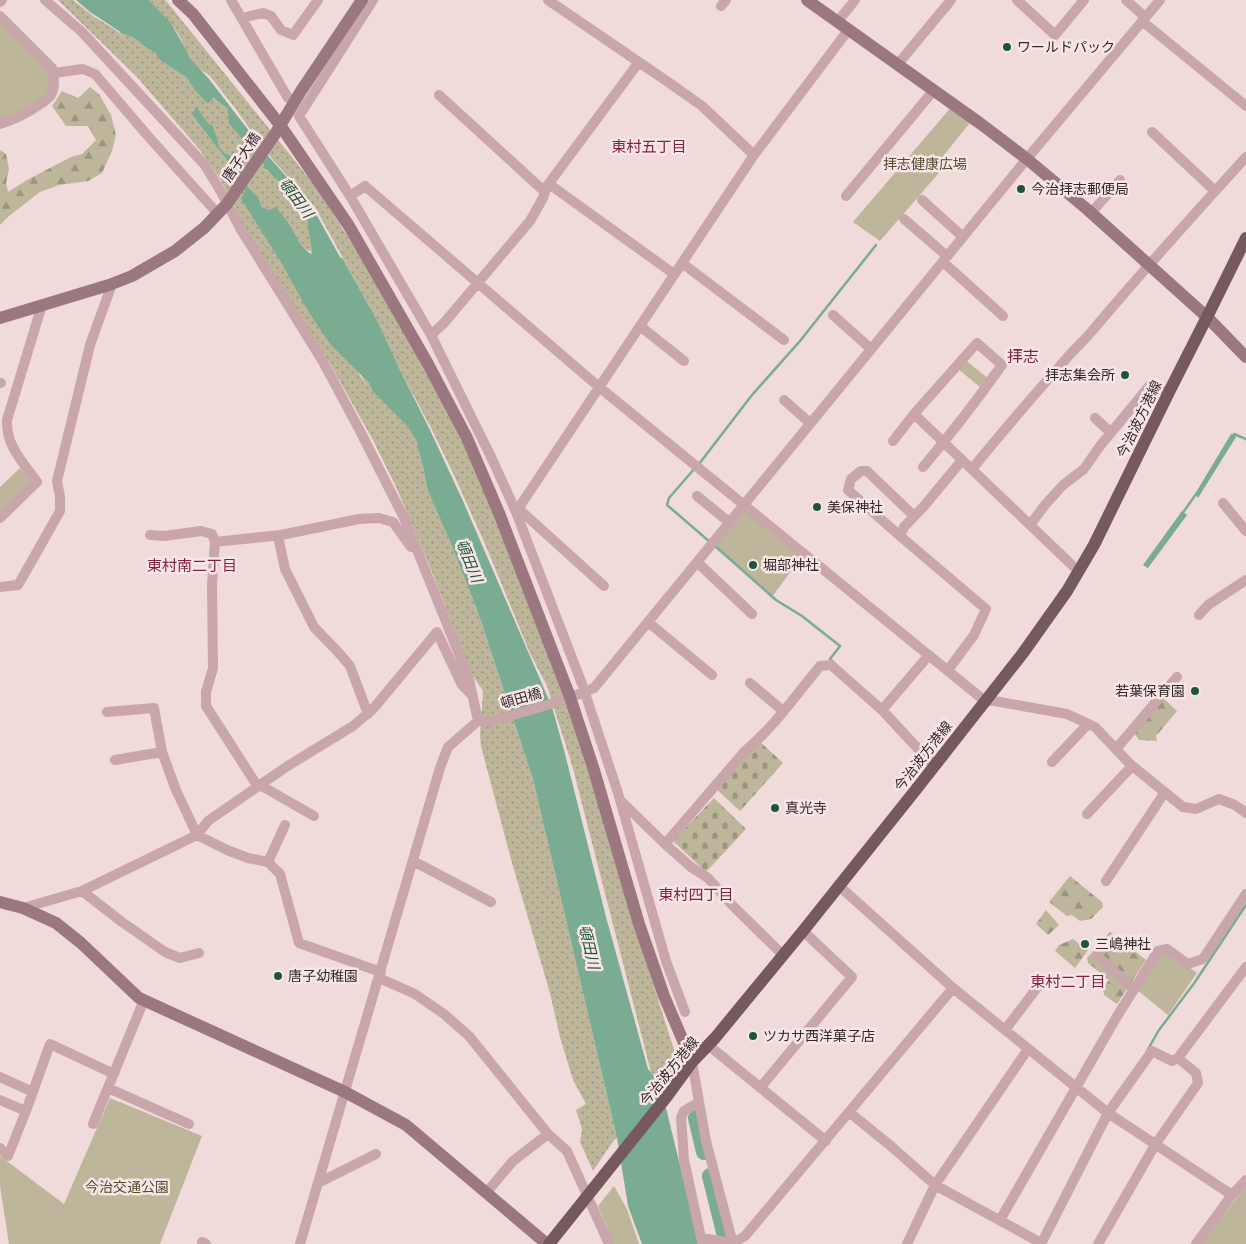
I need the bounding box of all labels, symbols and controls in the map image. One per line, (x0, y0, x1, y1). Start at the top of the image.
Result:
place label: ワールドパック (1017, 39, 1115, 55)
marker: ワールドパック (1001, 41, 1013, 53)
street label: 唐子大橋 (219, 129, 263, 185)
district label: 東村五丁目 (611, 138, 687, 155)
park label: 拝志健康広場 (883, 156, 967, 172)
water label: 頓田川 (276, 175, 318, 222)
place label: 今治拝志郵便局 (1031, 181, 1129, 197)
marker: 今治拝志郵便局 (1015, 183, 1027, 195)
district label: 拝志 (1007, 348, 1039, 365)
place label: 拝志集会所 (1045, 367, 1115, 383)
marker: 拝志集会所 (1119, 369, 1131, 381)
street label: 今治波方港線 (1113, 378, 1165, 460)
place label: 美保神社 (827, 499, 883, 515)
marker: 美保神社 (811, 501, 823, 513)
water label: 頓田川 (453, 537, 487, 587)
district label: 東村南二丁目 (147, 557, 237, 574)
place label: 堀部神社 (763, 557, 819, 573)
marker: 堀部神社 (747, 559, 759, 571)
place label: 若葉保育園 (1115, 683, 1185, 699)
street label: 頓田橋 (499, 685, 543, 711)
marker: 若葉保育園 (1189, 685, 1201, 697)
street label: 今治波方港線 (891, 718, 955, 794)
place label: 真光寺 (785, 800, 827, 816)
marker: 真光寺 (769, 802, 781, 814)
district label: 東村四丁目 (658, 886, 734, 903)
water label: 頓田川 (576, 923, 603, 973)
place label: 三嶋神社 (1095, 936, 1151, 952)
marker: 三嶋神社 (1079, 938, 1091, 950)
place label: 唐子幼稚園 (288, 968, 358, 984)
marker: 唐子幼稚園 (272, 970, 284, 982)
district label: 東村二丁目 (1030, 973, 1106, 990)
place label: ツカサ西洋菓子店 (763, 1028, 875, 1044)
marker: ツカサ西洋菓子店 (747, 1030, 759, 1042)
street label: 今治波方港線 (636, 1033, 702, 1109)
park label: 今治交通公園 (85, 1179, 169, 1195)

